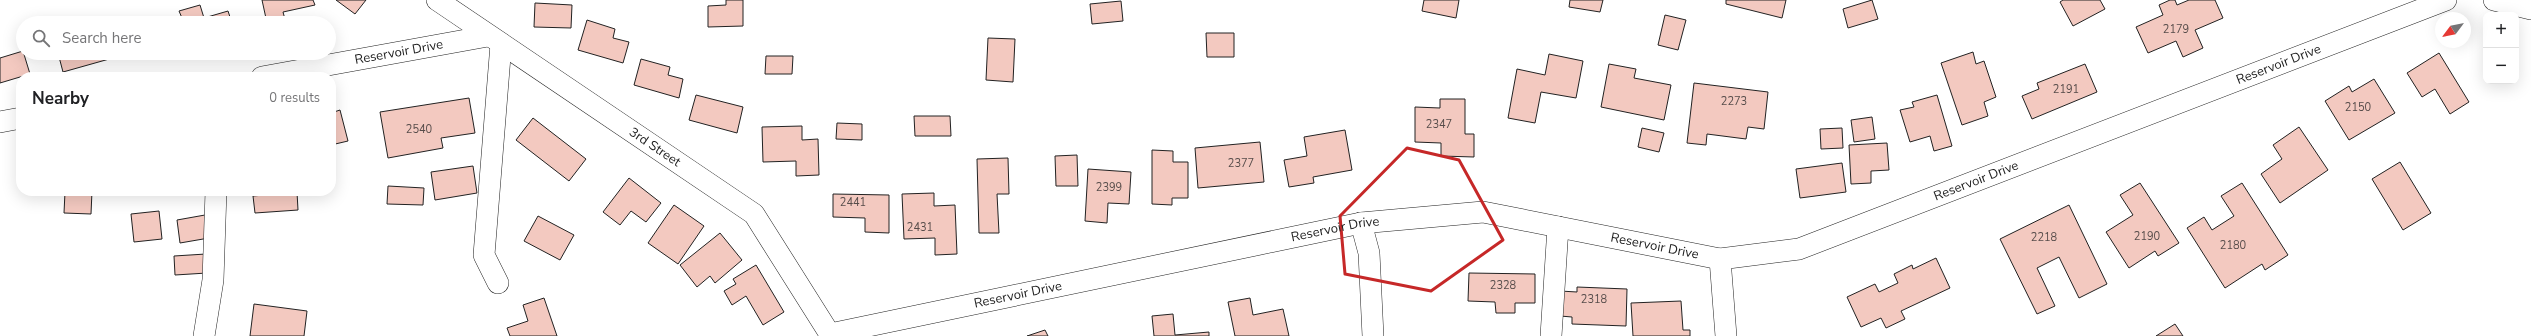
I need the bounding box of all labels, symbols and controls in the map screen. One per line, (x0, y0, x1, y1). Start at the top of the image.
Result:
north arrow (2435, 12, 2471, 48)
map controls (2483, 12, 2519, 84)
button: + (2483, 12, 2519, 48)
search box (16, 16, 336, 60)
house number: 2179 (2163, 22, 2189, 37)
icon: search (30, 27, 52, 49)
text: Search here (62, 28, 142, 48)
street label: Reservoir Drive (353, 35, 444, 69)
street label: Reservoir Drive (2234, 40, 2324, 89)
button: − (2483, 48, 2519, 84)
house number: 2191 (2053, 82, 2079, 97)
text: Nearby (32, 87, 89, 110)
text: 0 results (269, 89, 320, 107)
house number: 2273 (1721, 94, 1747, 109)
house number: 2150 (2345, 100, 2372, 115)
house number: 2347 (1426, 117, 1452, 132)
house number: 2540 (406, 122, 433, 137)
street label: 3rd Street (626, 123, 685, 171)
house number: 2377 (1228, 156, 1254, 171)
street label: Reservoir Drive (1931, 156, 2021, 205)
house number: 2399 (1096, 180, 1122, 195)
house number: 2441 (840, 195, 866, 210)
street label: Reservoir Drive (1289, 212, 1380, 246)
house number: 2431 (907, 220, 933, 235)
street label: Reservoir Drive (1609, 229, 1700, 264)
house number: 2190 (2134, 229, 2161, 244)
house number: 2218 (2031, 230, 2058, 245)
house number: 2180 (2220, 238, 2247, 253)
street label: Reservoir Drive (972, 277, 1064, 313)
house number: 2328 (1490, 278, 1517, 293)
house number: 2318 (1581, 292, 1608, 307)

